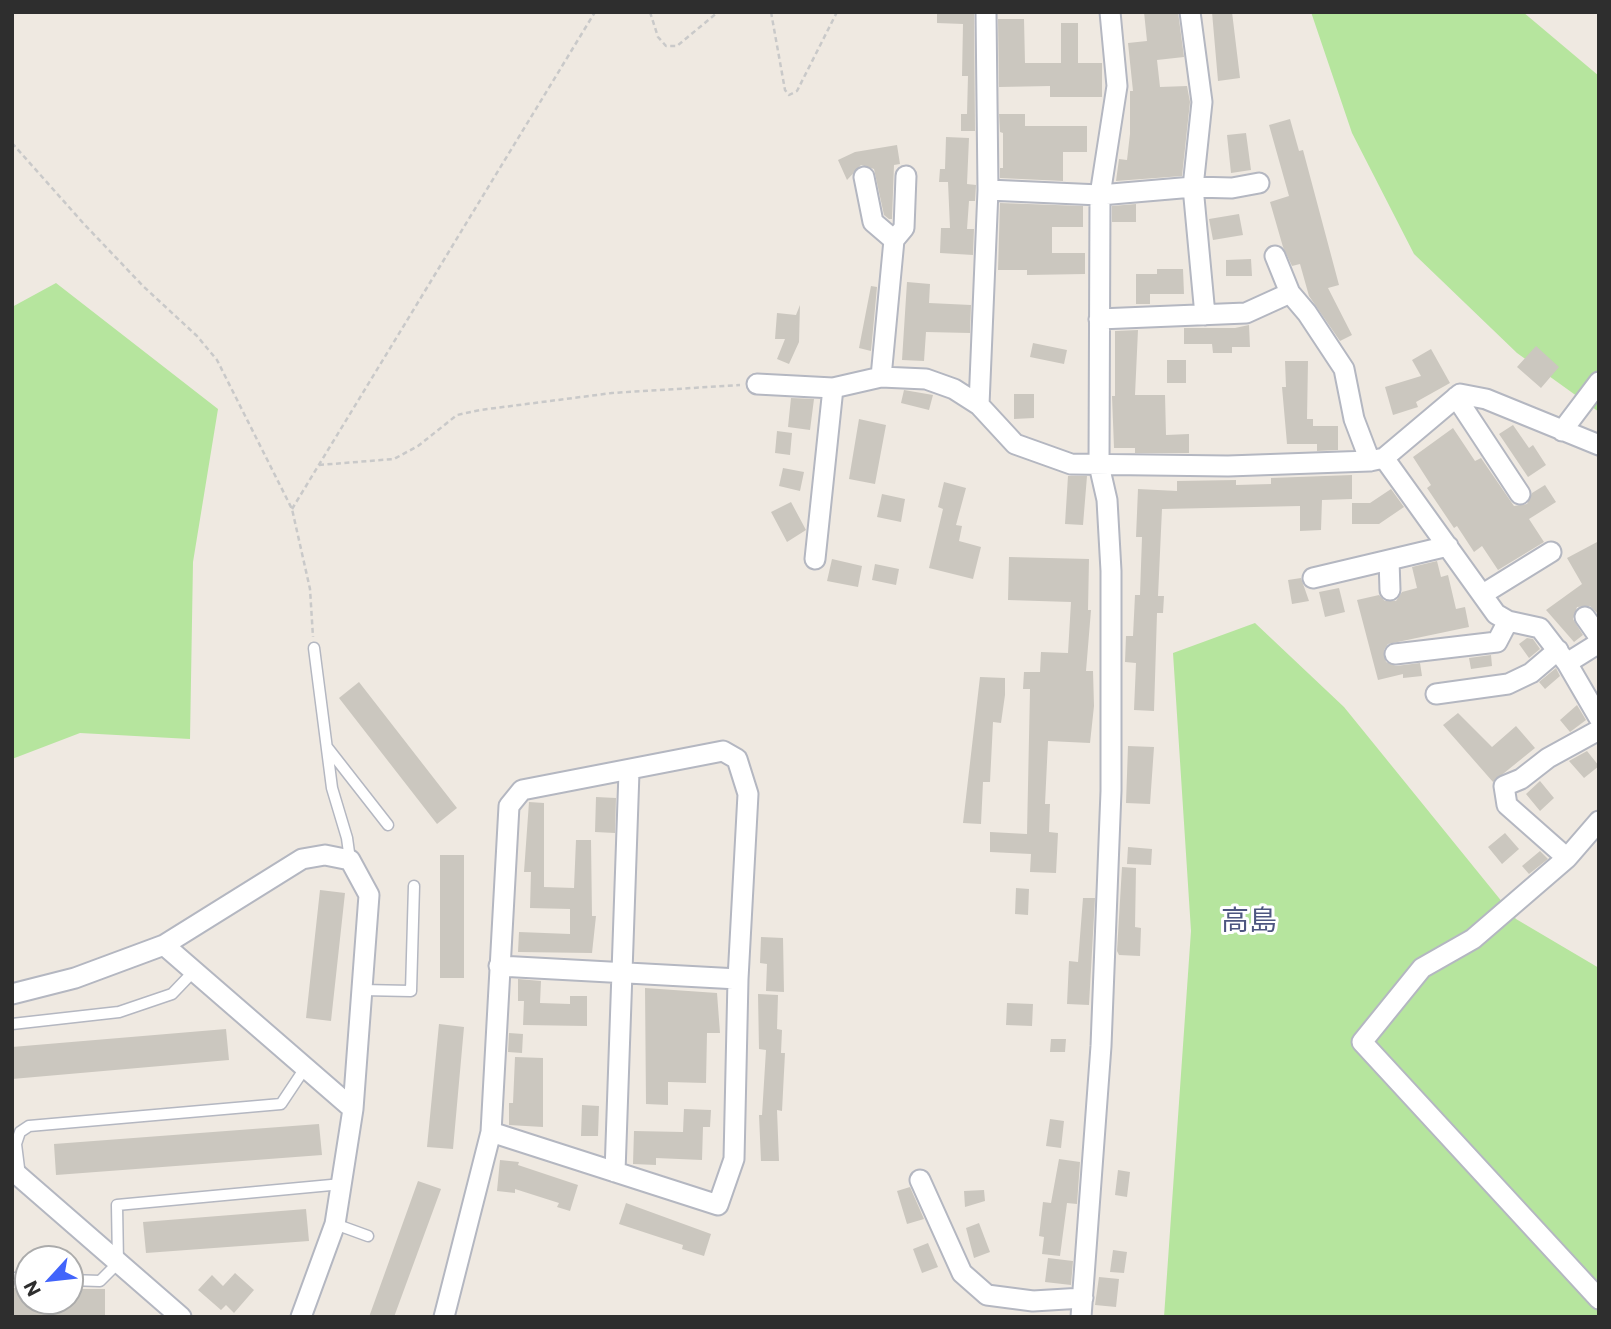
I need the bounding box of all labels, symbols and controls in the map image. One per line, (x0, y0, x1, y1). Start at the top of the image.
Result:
district label: 高島 (1221, 904, 1277, 938)
north arrow (14, 1245, 84, 1315)
text: N (18, 1277, 45, 1300)

